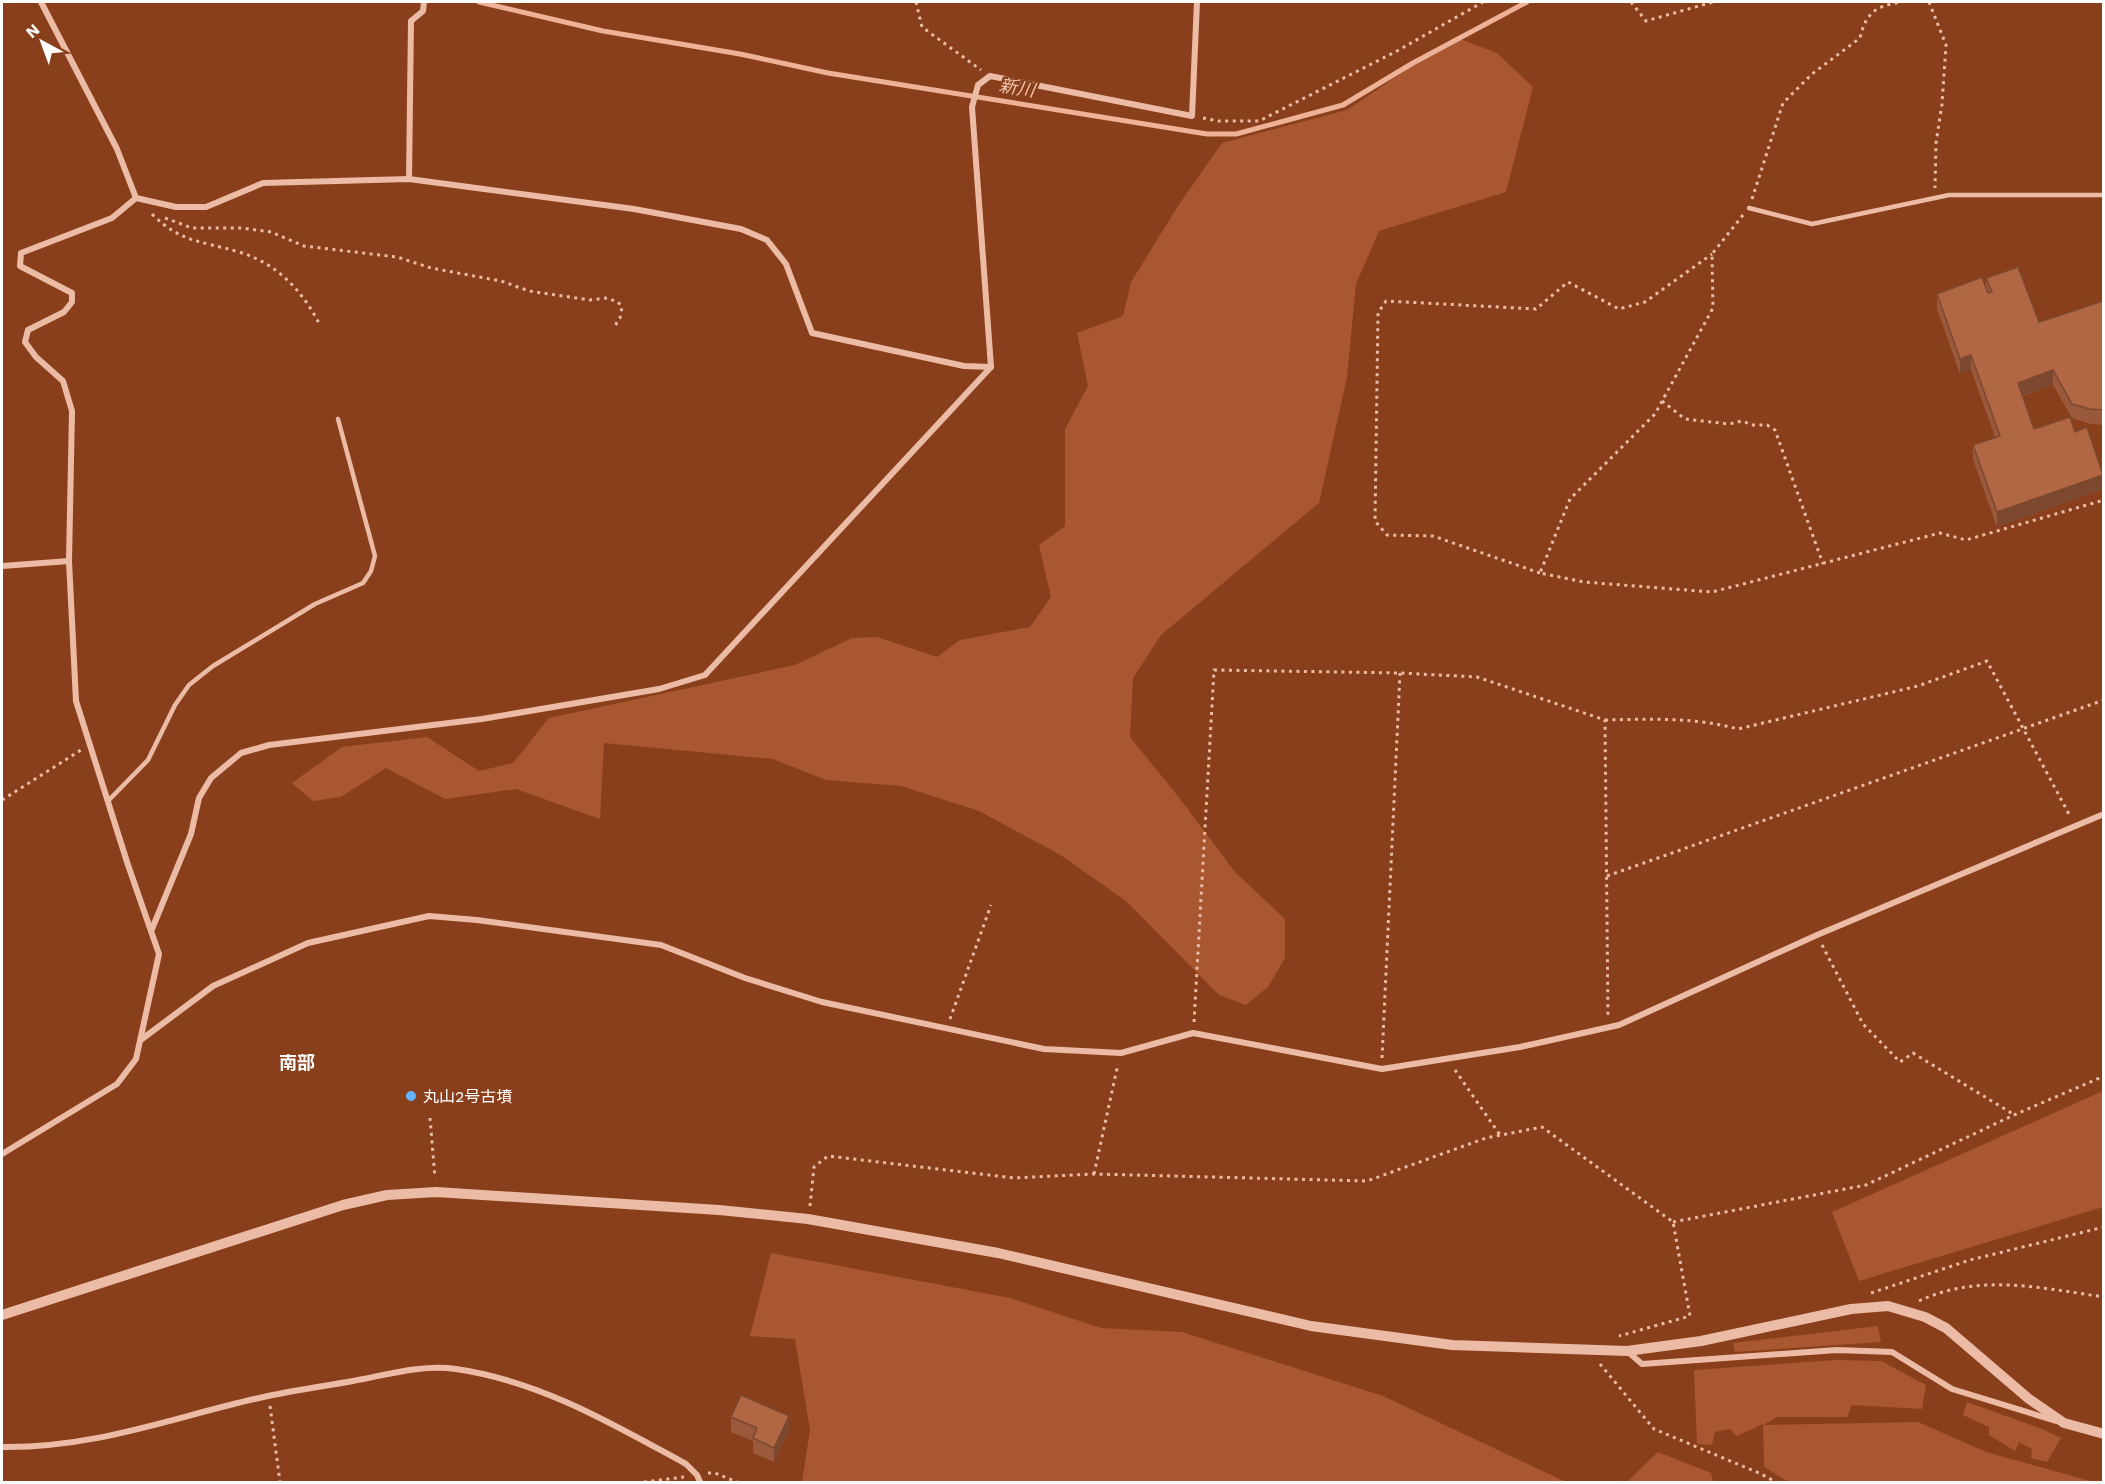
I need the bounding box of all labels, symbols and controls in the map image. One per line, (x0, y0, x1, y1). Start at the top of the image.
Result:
north arrow (12, 12, 72, 72)
text: N (22, 20, 43, 42)
water label: 新川 (998, 74, 1038, 101)
district label: 南部 (279, 1052, 315, 1073)
place label: 丸山2号古墳 (423, 1087, 512, 1106)
marker: 丸山2号古墳 (404, 1089, 418, 1103)

